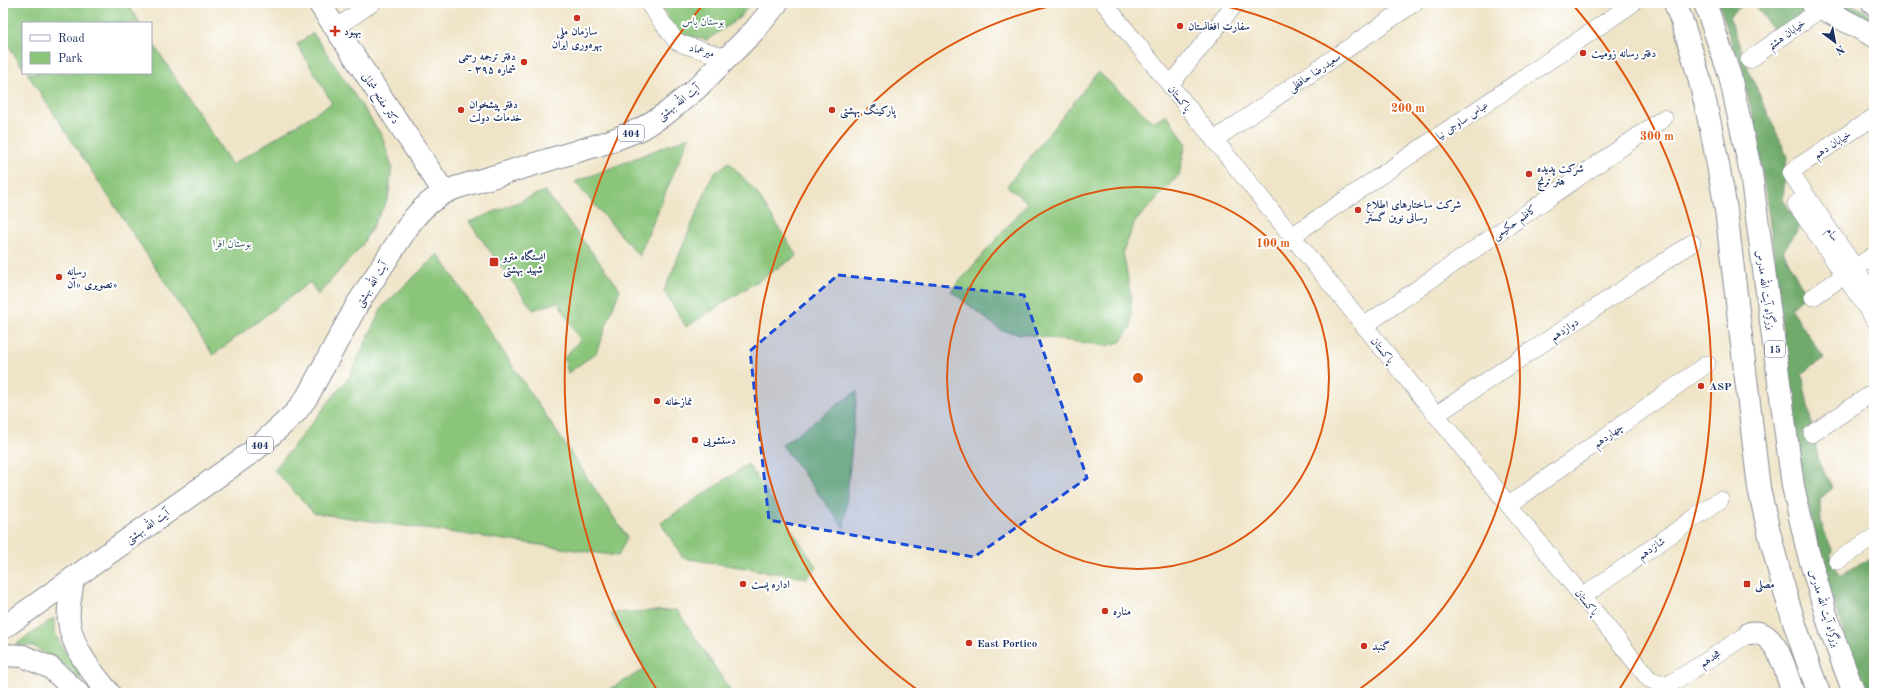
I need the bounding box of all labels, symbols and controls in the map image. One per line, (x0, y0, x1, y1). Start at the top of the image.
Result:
marker: سازمان ملی بهره‌وری ایران (572, 13, 582, 23)
park label: بوستان یاس (682, 17, 724, 28)
street label: خیابان هشتم (1766, 18, 1810, 56)
marker: سفارت افغانستان (1175, 21, 1185, 31)
place label: سفارت افغانستان (1188, 21, 1250, 33)
legend (22, 22, 152, 74)
north arrow (1815, 22, 1855, 62)
marker: بهبود (329, 25, 341, 37)
place label: سازمان ملی بهره‌وری ایران (552, 26, 602, 52)
place label: بهبود (344, 27, 361, 39)
text: Road (58, 33, 85, 45)
text: N (1833, 42, 1846, 56)
street label: میرعماد (688, 43, 715, 60)
marker: دفتر رسانه زومیت (1578, 48, 1588, 58)
place label: دفتر رسانه زومیت (1591, 48, 1656, 61)
place label: دفتر ترجمه رسمی - شماره ۳۹۵ (458, 52, 516, 76)
street label: سعیدرضا حافظی (1287, 52, 1344, 96)
text: Park (58, 53, 83, 65)
marker: دفتر ترجمه رسمی - شماره ۳۹۵ (519, 57, 529, 67)
street label: دکتر مفتح شمالی (356, 71, 401, 129)
street label: آیت الله بهشتی (652, 78, 705, 125)
street label: پاکستان (1164, 83, 1194, 115)
place label: دفتر پیشخوان خدمات دولت (469, 99, 522, 125)
street label: عباس ساوجی نیا (1435, 100, 1491, 143)
place label: پارکینگ بهشتی (840, 103, 897, 119)
text: 200 m (1391, 103, 1425, 115)
marker: دفتر پیشخوان خدمات دولت (456, 105, 466, 115)
marker: پارکینگ بهشتی (827, 105, 837, 115)
road number: 404 (618, 125, 644, 141)
street label: خیابان دهم (1812, 129, 1856, 165)
text: 300 m (1640, 131, 1674, 143)
place label: شرکت پدیده هنر ترنج (1537, 163, 1584, 192)
marker: شرکت پدیده هنر ترنج (1524, 169, 1534, 179)
place label: شرکت ساختارهای اطلاع رسانی نوین گستر (1364, 199, 1461, 224)
street label: کاظم حکیمی (1490, 203, 1541, 246)
marker: شرکت ساختارهای اطلاع رسانی نوین گستر (1353, 205, 1363, 215)
street label: سام (1821, 226, 1840, 245)
text: 100 m (1256, 238, 1290, 250)
park label: بوستان افرا (213, 239, 251, 251)
place label: ایستگاه مترو شهید بهشتی (502, 249, 546, 278)
street label: بزرگراه آیت الله مدرس (1753, 249, 1781, 331)
street label: آیت الله بهشتی (350, 256, 393, 310)
marker: ایستگاه مترو شهید بهشتی (488, 256, 500, 268)
place label: رسانه تصویری «آن» (67, 266, 118, 291)
marker: رسانه تصویری «آن» (54, 272, 64, 282)
street label: دوازدهم (1549, 317, 1583, 347)
street label: پاکستان (1367, 335, 1397, 367)
road number: 15 (1765, 341, 1785, 357)
centre of rings (1131, 371, 1145, 385)
marker: ASP (1696, 381, 1706, 391)
place label: ASP (1709, 382, 1732, 393)
marker: نمازخانه (652, 396, 662, 406)
place label: نمازخانه (665, 396, 692, 408)
street label: چهاردهم (1592, 422, 1628, 454)
marker: دستشویی (690, 435, 700, 445)
place label: دستشویی (702, 436, 736, 448)
road number: 404 (247, 437, 273, 453)
street label: آیت الله بهشتی (121, 503, 174, 548)
street label: شانزدهم (1636, 536, 1670, 566)
street label: بزرگراه آیت الله مدرس (1807, 567, 1845, 649)
marker: اداره پست (738, 579, 748, 589)
place label: اداره پست (751, 579, 790, 592)
marker: مصلی (1742, 579, 1752, 589)
place label: مصلی (1754, 579, 1775, 593)
street label: پاکستان (1571, 587, 1601, 619)
marker: مناره (1100, 606, 1110, 616)
place label: مناره (1113, 606, 1131, 618)
marker: East Portico (964, 638, 974, 648)
place label: East Portico (977, 639, 1038, 650)
place label: گنبد (1372, 640, 1390, 653)
marker: گنبد (1359, 641, 1369, 651)
street label: هجدهم (1698, 649, 1726, 673)

